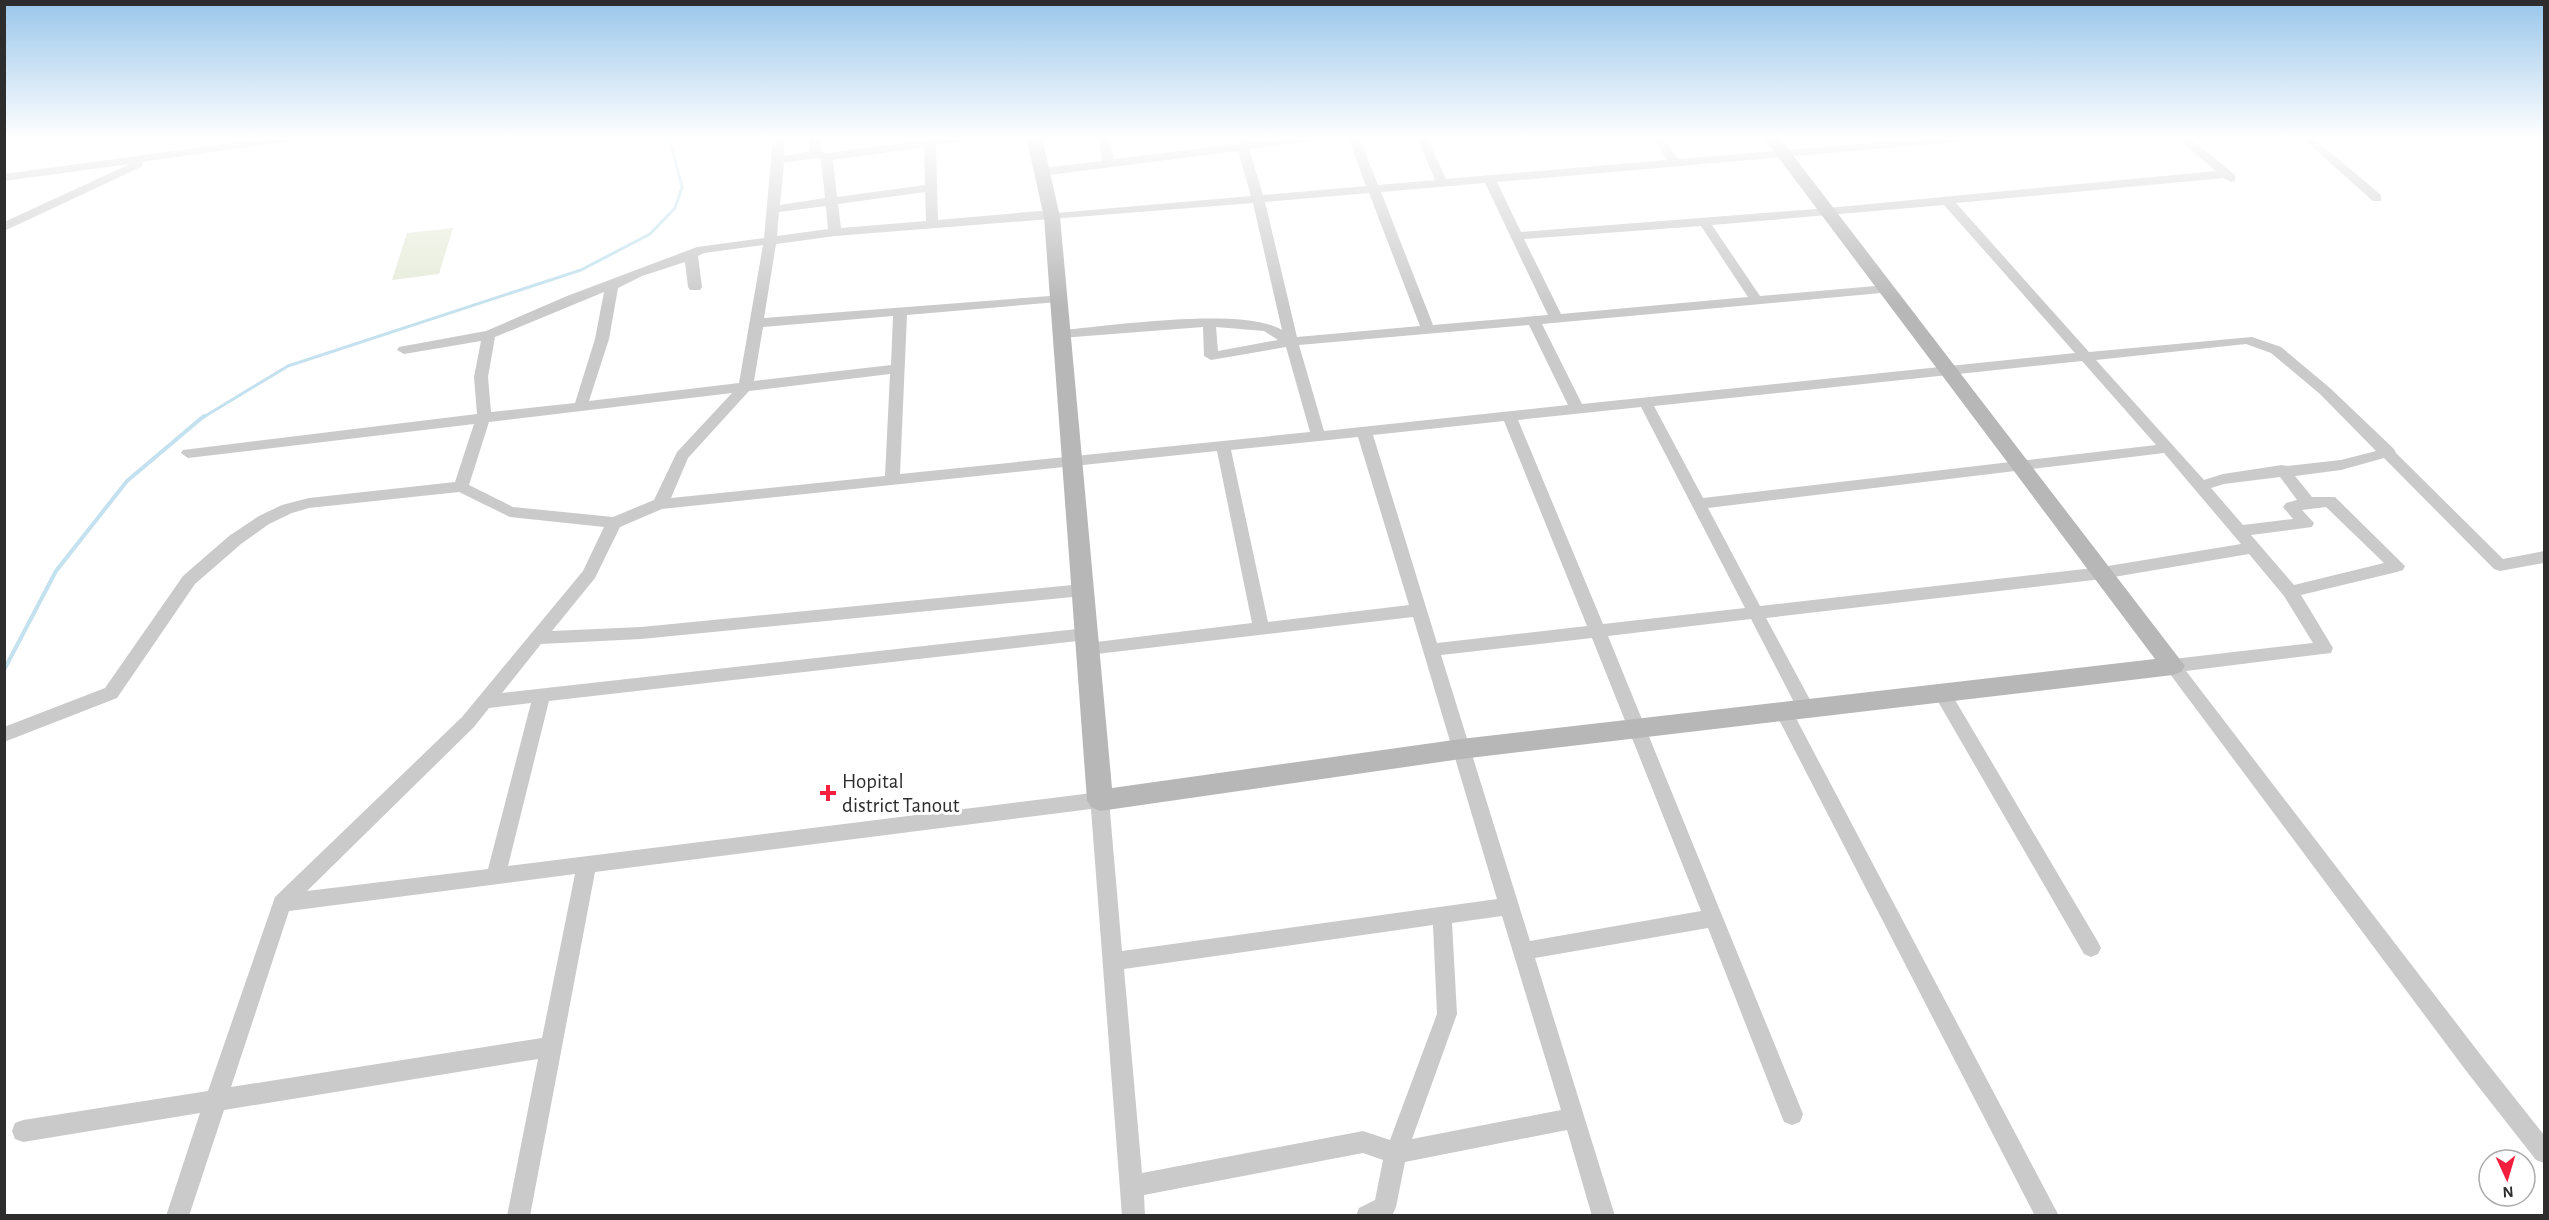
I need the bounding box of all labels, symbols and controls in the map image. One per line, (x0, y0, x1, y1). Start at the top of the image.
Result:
place label: Hopital district Tanout (842, 771, 960, 816)
marker: Hopital district Tanout (819, 784, 837, 802)
north arrow (2477, 1148, 2537, 1208)
text: N (2502, 1184, 2514, 1200)

